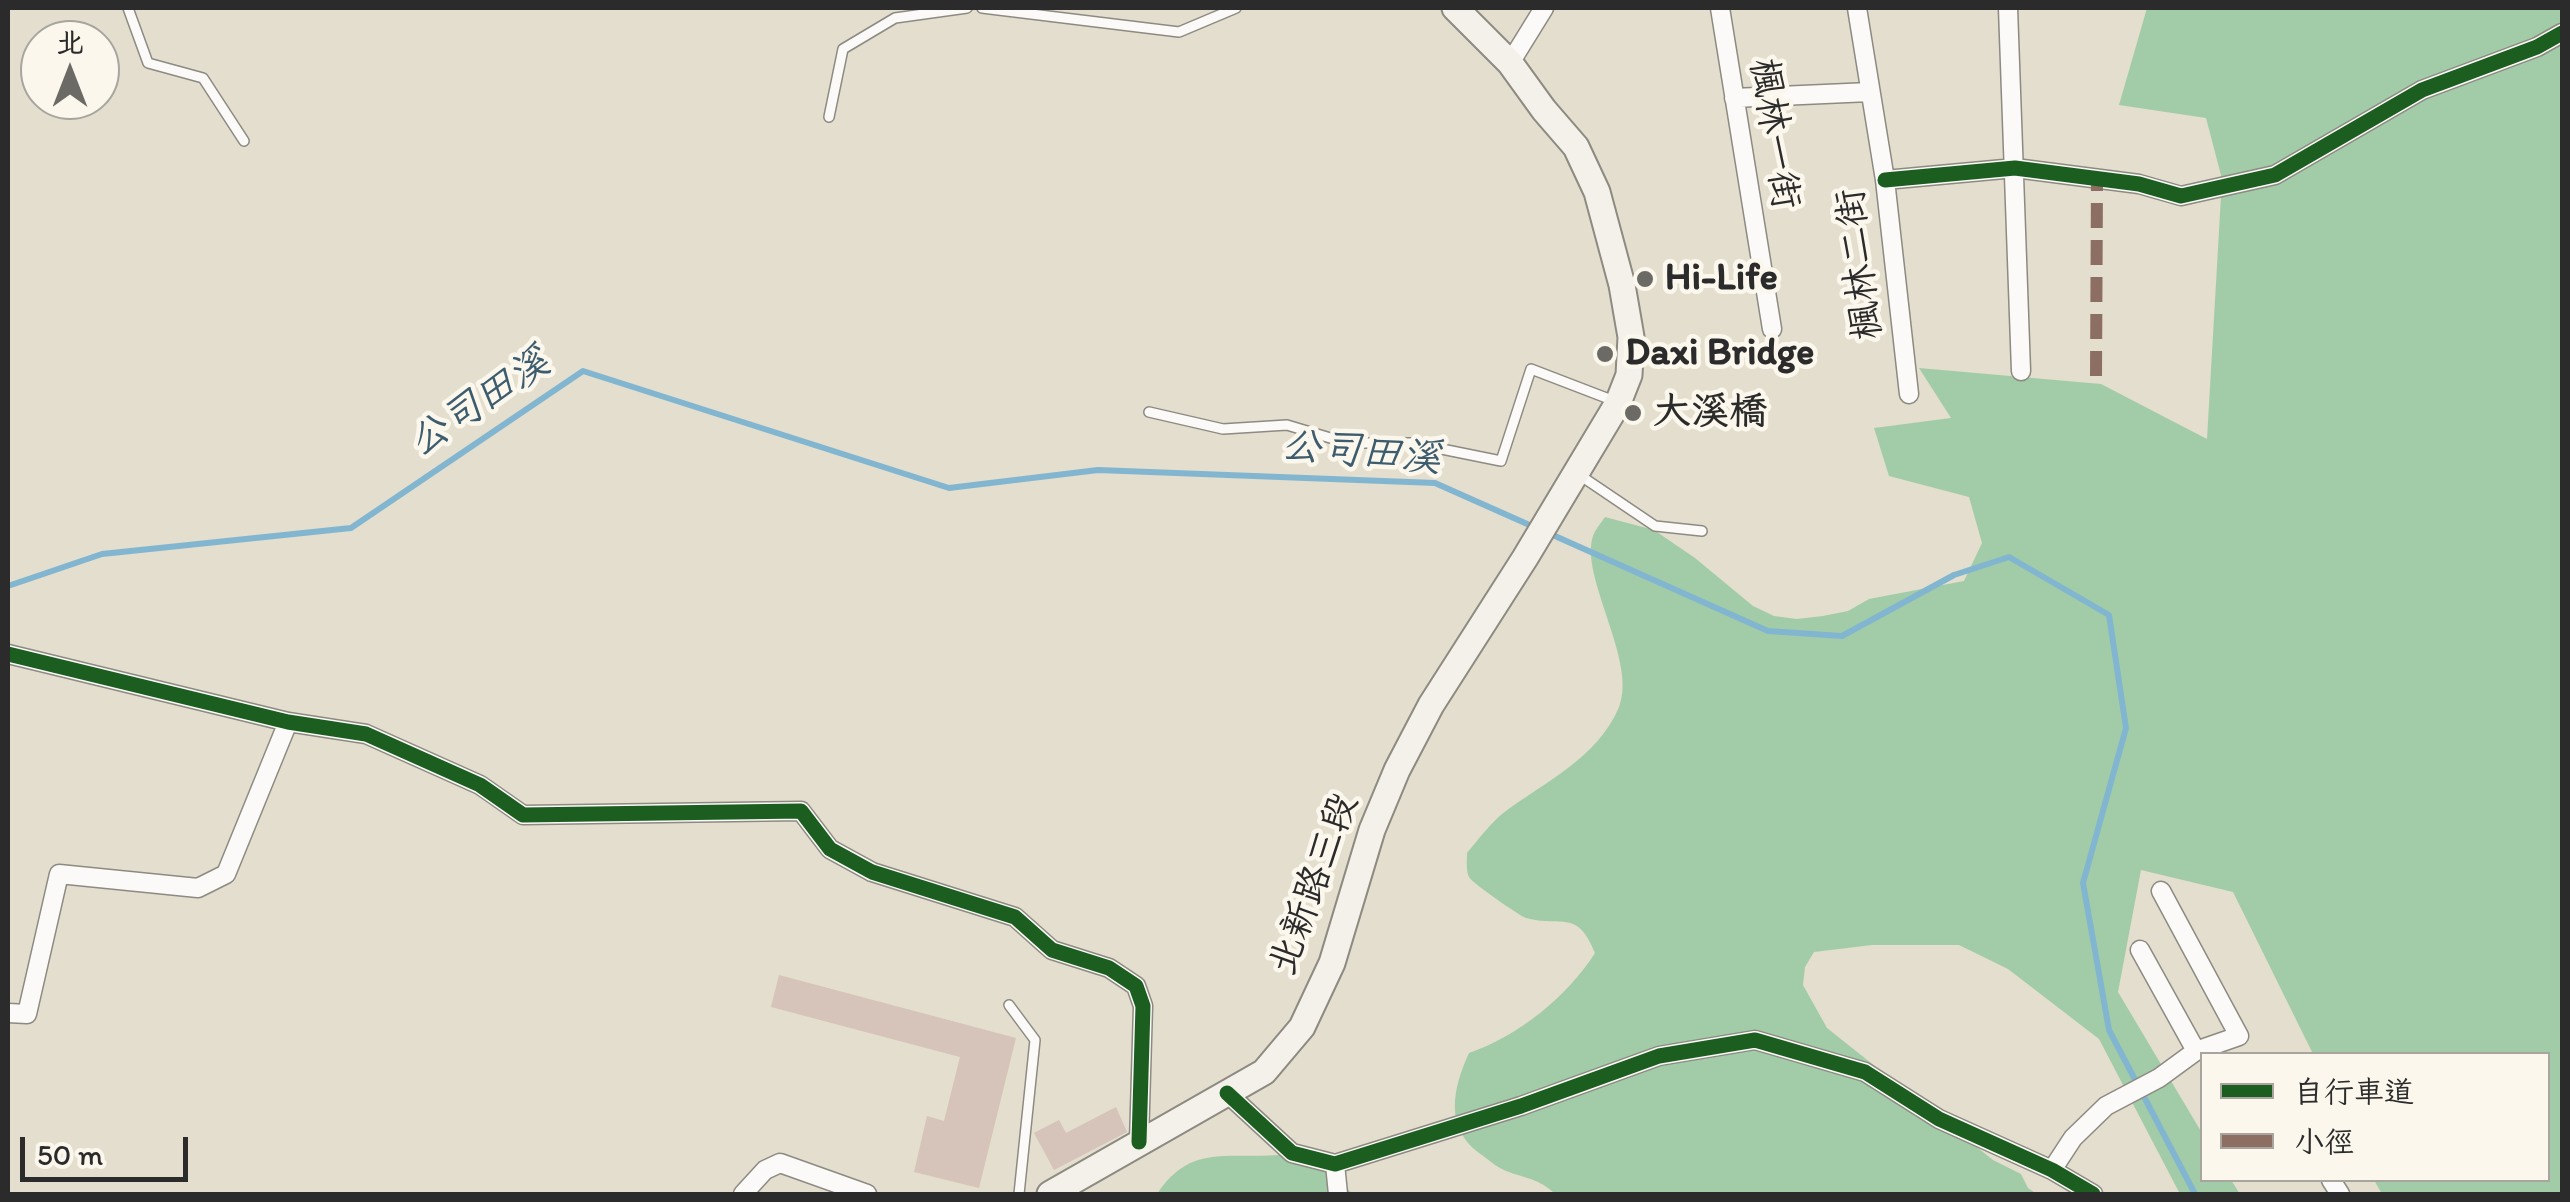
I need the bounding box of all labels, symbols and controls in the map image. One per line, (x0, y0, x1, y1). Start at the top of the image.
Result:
north arrow (20, 20, 120, 120)
text: 北 (56, 25, 84, 59)
street label: 楓林一街 (1739, 55, 1807, 213)
street label: 楓林二街 (1829, 186, 1893, 342)
place label: Hi-Life (1665, 256, 1778, 302)
marker: Hi-Life (1634, 268, 1656, 290)
place label: Daxi Bridge (1625, 331, 1814, 377)
water label: 公司田溪 (400, 339, 560, 469)
marker: Daxi Bridge (1594, 343, 1616, 365)
place label: 大溪橋 (1653, 390, 1767, 436)
marker: 大溪橋 (1622, 402, 1644, 424)
water label: 公司田溪 (1279, 423, 1443, 485)
street label: 北新路三段 (1261, 788, 1369, 982)
legend (2200, 1052, 2550, 1182)
text: 自行車道 (2294, 1073, 2414, 1110)
scale bar (25, 1117, 192, 1179)
text: 小徑 (2294, 1123, 2354, 1160)
text: 50 m (37, 1136, 103, 1173)

